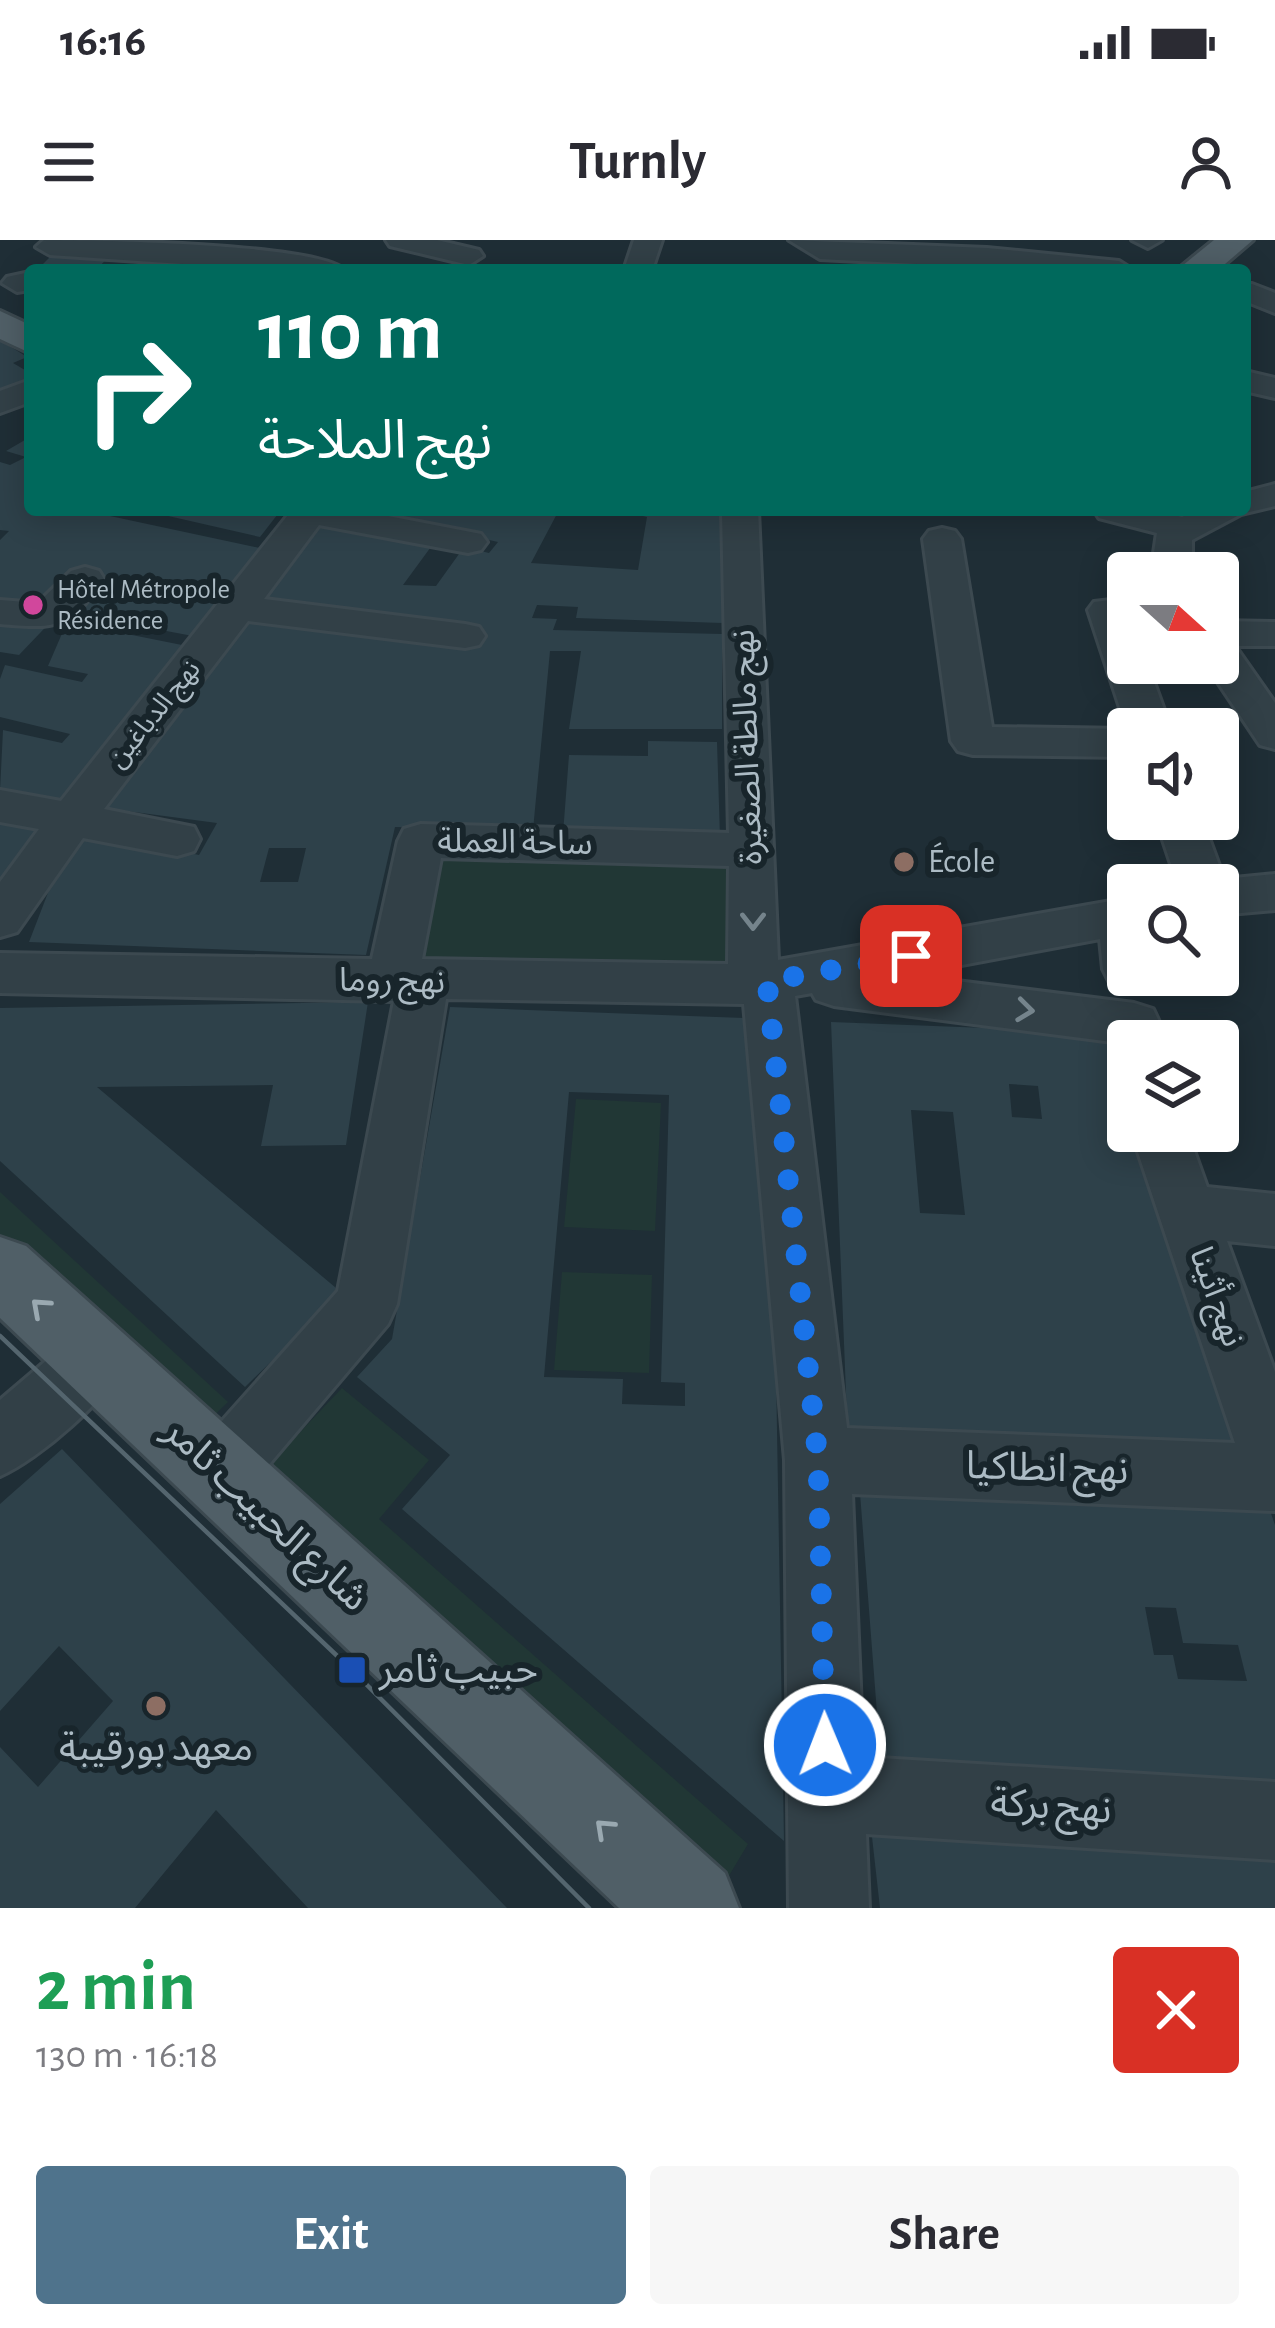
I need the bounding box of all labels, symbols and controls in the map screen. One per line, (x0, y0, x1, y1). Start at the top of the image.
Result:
text: 16:16 (60, 19, 146, 64)
icon: menu (36, 129, 102, 195)
icon: person (1173, 129, 1239, 195)
text: Turnly (569, 135, 706, 189)
text: 110 m (258, 291, 443, 375)
icon: right (60, 312, 216, 468)
text: نهج الملاحة (258, 415, 492, 469)
north arrow (1107, 552, 1239, 684)
map controls (1107, 552, 1239, 1152)
place label: Hôtel Métropole Résidence (57, 576, 230, 634)
marker: Hôtel Métropole Résidence (20, 592, 46, 618)
street label: نهج مالطة الصغيرة (727, 629, 775, 865)
street label: نهج الدباغين (103, 655, 210, 776)
button: sound (1107, 708, 1239, 840)
street label: ساحة العملة (437, 825, 593, 861)
place label: École (928, 842, 995, 879)
marker: École (891, 849, 917, 875)
button: search (1107, 864, 1239, 996)
pin (860, 905, 962, 1007)
one-way arrow (740, 913, 766, 931)
icon: arrive (878, 923, 944, 989)
street label: نهج روما (338, 965, 445, 1005)
one-way arrow (1015, 996, 1034, 1022)
button: layers (1107, 1020, 1239, 1152)
street label: نهج أثينا (1177, 1241, 1254, 1353)
one-way arrow (33, 1300, 54, 1321)
street label: شارع الحبيب ثامر (151, 1410, 375, 1624)
street label: نهج انطاكيا (965, 1447, 1129, 1499)
place label: حبيب ثامر (378, 1651, 538, 1691)
marker: حبيب ثامر (336, 1654, 368, 1686)
position arrow (762, 1682, 888, 1808)
marker: معهد بورقيبة (143, 1693, 169, 1719)
place label: معهد بورقيبة (59, 1729, 253, 1769)
street label: نهج بركة (989, 1783, 1113, 1839)
one-way arrow (596, 1821, 618, 1843)
button: close (1113, 1947, 1239, 2073)
text: 2 min (36, 1951, 196, 2023)
text: 130 m · 16:18 (36, 2036, 218, 2075)
button: Exit (36, 2166, 626, 2304)
button: Share (650, 2166, 1239, 2304)

